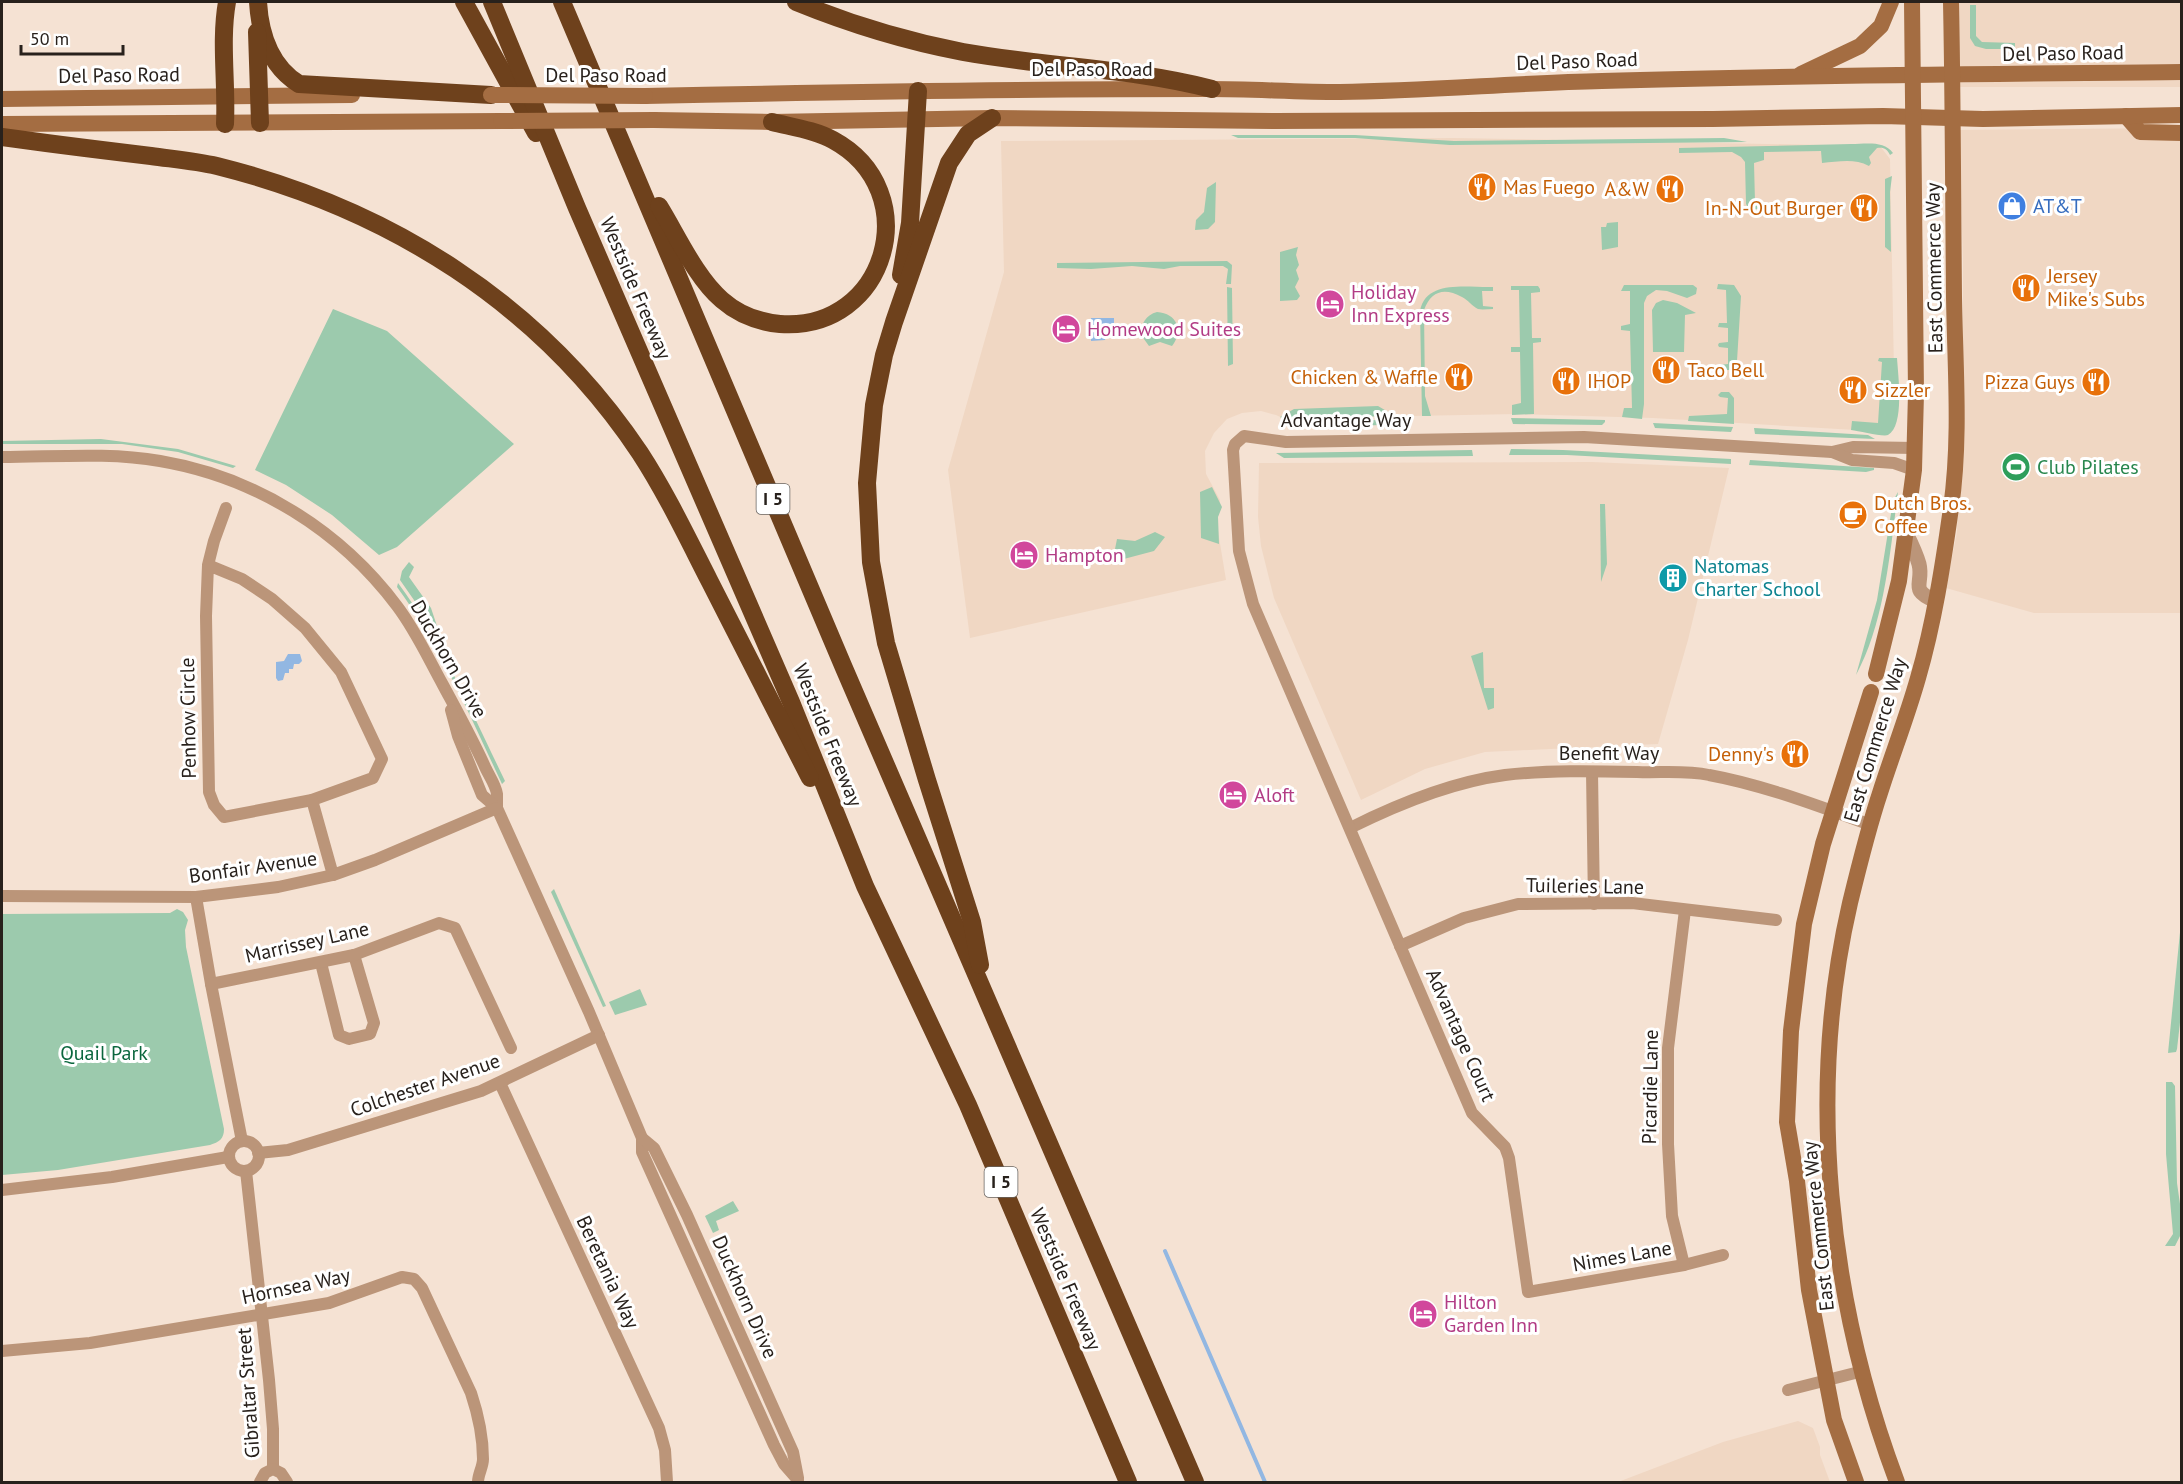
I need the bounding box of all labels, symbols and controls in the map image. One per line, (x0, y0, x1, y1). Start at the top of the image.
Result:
scale bar (21, 18, 123, 56)
text: 50 m (30, 27, 69, 50)
street label: Del Paso Road (2002, 39, 2124, 67)
street label: Del Paso Road (1516, 46, 1638, 76)
street label: Del Paso Road (1031, 56, 1153, 82)
street label: Del Paso Road (58, 61, 180, 89)
street label: Del Paso Road (545, 62, 667, 88)
restaurant icon: Mas Fuego (1466, 171, 1498, 203)
restaurant icon: A&W (1654, 173, 1686, 205)
place label: Mas Fuego (1503, 174, 1595, 200)
place label: A&W (1604, 176, 1649, 202)
street label: East Commerce Way (1920, 182, 1948, 354)
shop icon: AT&T (1996, 190, 2028, 222)
restaurant icon: In-N-Out Burger (1848, 192, 1880, 224)
place label: AT&T (2033, 193, 2082, 219)
place label: In-N-Out Burger (1705, 195, 1843, 221)
street label: Westside Freeway (594, 213, 678, 364)
place label: Jersey Mike's Subs (2046, 263, 2145, 312)
restaurant icon: Jersey Mike's Subs (2010, 272, 2042, 304)
place label: Holiday Inn Express (1351, 279, 1450, 328)
hotel icon: Holiday Inn Express (1314, 288, 1346, 320)
hotel icon: Homewood Suites (1050, 313, 1082, 345)
place label: Homewood Suites (1087, 316, 1241, 342)
restaurant icon: Taco Bell (1650, 354, 1682, 386)
place label: Taco Bell (1687, 357, 1764, 383)
restaurant icon: Chicken & Waffle (1443, 361, 1475, 393)
place label: Chicken & Waffle (1290, 364, 1438, 390)
restaurant icon: IHOP (1550, 365, 1582, 397)
restaurant icon: Pizza Guys (2080, 366, 2112, 398)
place label: IHOP (1587, 368, 1631, 394)
place label: Pizza Guys (1985, 369, 2075, 395)
restaurant icon: Sizzler (1837, 374, 1869, 406)
place label: Sizzler (1874, 377, 1931, 403)
street label: Advantage Way (1281, 407, 1412, 433)
sports icon: Club Pilates (2000, 451, 2032, 483)
place label: Club Pilates (2037, 454, 2139, 480)
road number: I 5 (756, 484, 790, 514)
place label: Dutch Bros. Coffee (1874, 490, 1972, 539)
cafe icon: Dutch Bros. Coffee (1837, 499, 1869, 531)
hotel icon: Hampton (1008, 539, 1040, 571)
place label: Hampton (1045, 542, 1124, 568)
place label: Natomas Charter School (1694, 553, 1821, 602)
building icon: Natomas Charter School (1657, 562, 1689, 594)
street label: Duckhorn Drive (405, 595, 493, 723)
street label: East Commerce Way (1838, 654, 1913, 825)
street label: Penhow Circle (174, 657, 202, 779)
street label: Westside Freeway (787, 660, 869, 811)
restaurant icon: Denny's (1779, 738, 1811, 770)
street label: Benefit Way (1559, 740, 1660, 766)
place label: Denny's (1708, 741, 1774, 767)
hotel icon: Aloft (1217, 779, 1249, 811)
place label: Aloft (1254, 782, 1295, 808)
street label: Bonfair Avenue (187, 845, 319, 889)
street label: Tuileries Lane (1526, 872, 1644, 900)
street label: Marrissey Lane (243, 915, 371, 969)
street label: Advantage Court (1420, 965, 1502, 1105)
street label: Picardie Lane (1636, 1029, 1664, 1145)
park label: Quail Park (60, 1040, 148, 1066)
street label: Colchester Avenue (347, 1047, 503, 1123)
street label: East Commerce Way (1796, 1139, 1840, 1312)
road number: I 5 (984, 1167, 1018, 1197)
street label: Westside Freeway (1024, 1204, 1108, 1355)
street label: Beretania Way (571, 1211, 646, 1333)
street label: Duckhorn Drive (706, 1231, 784, 1363)
street label: Nimes Lane (1571, 1235, 1673, 1277)
street label: Hornsea Way (239, 1262, 353, 1310)
place label: Hilton Garden Inn (1444, 1289, 1538, 1338)
hotel icon: Hilton Garden Inn (1407, 1298, 1439, 1330)
street label: Gibraltar Street (230, 1327, 266, 1459)

